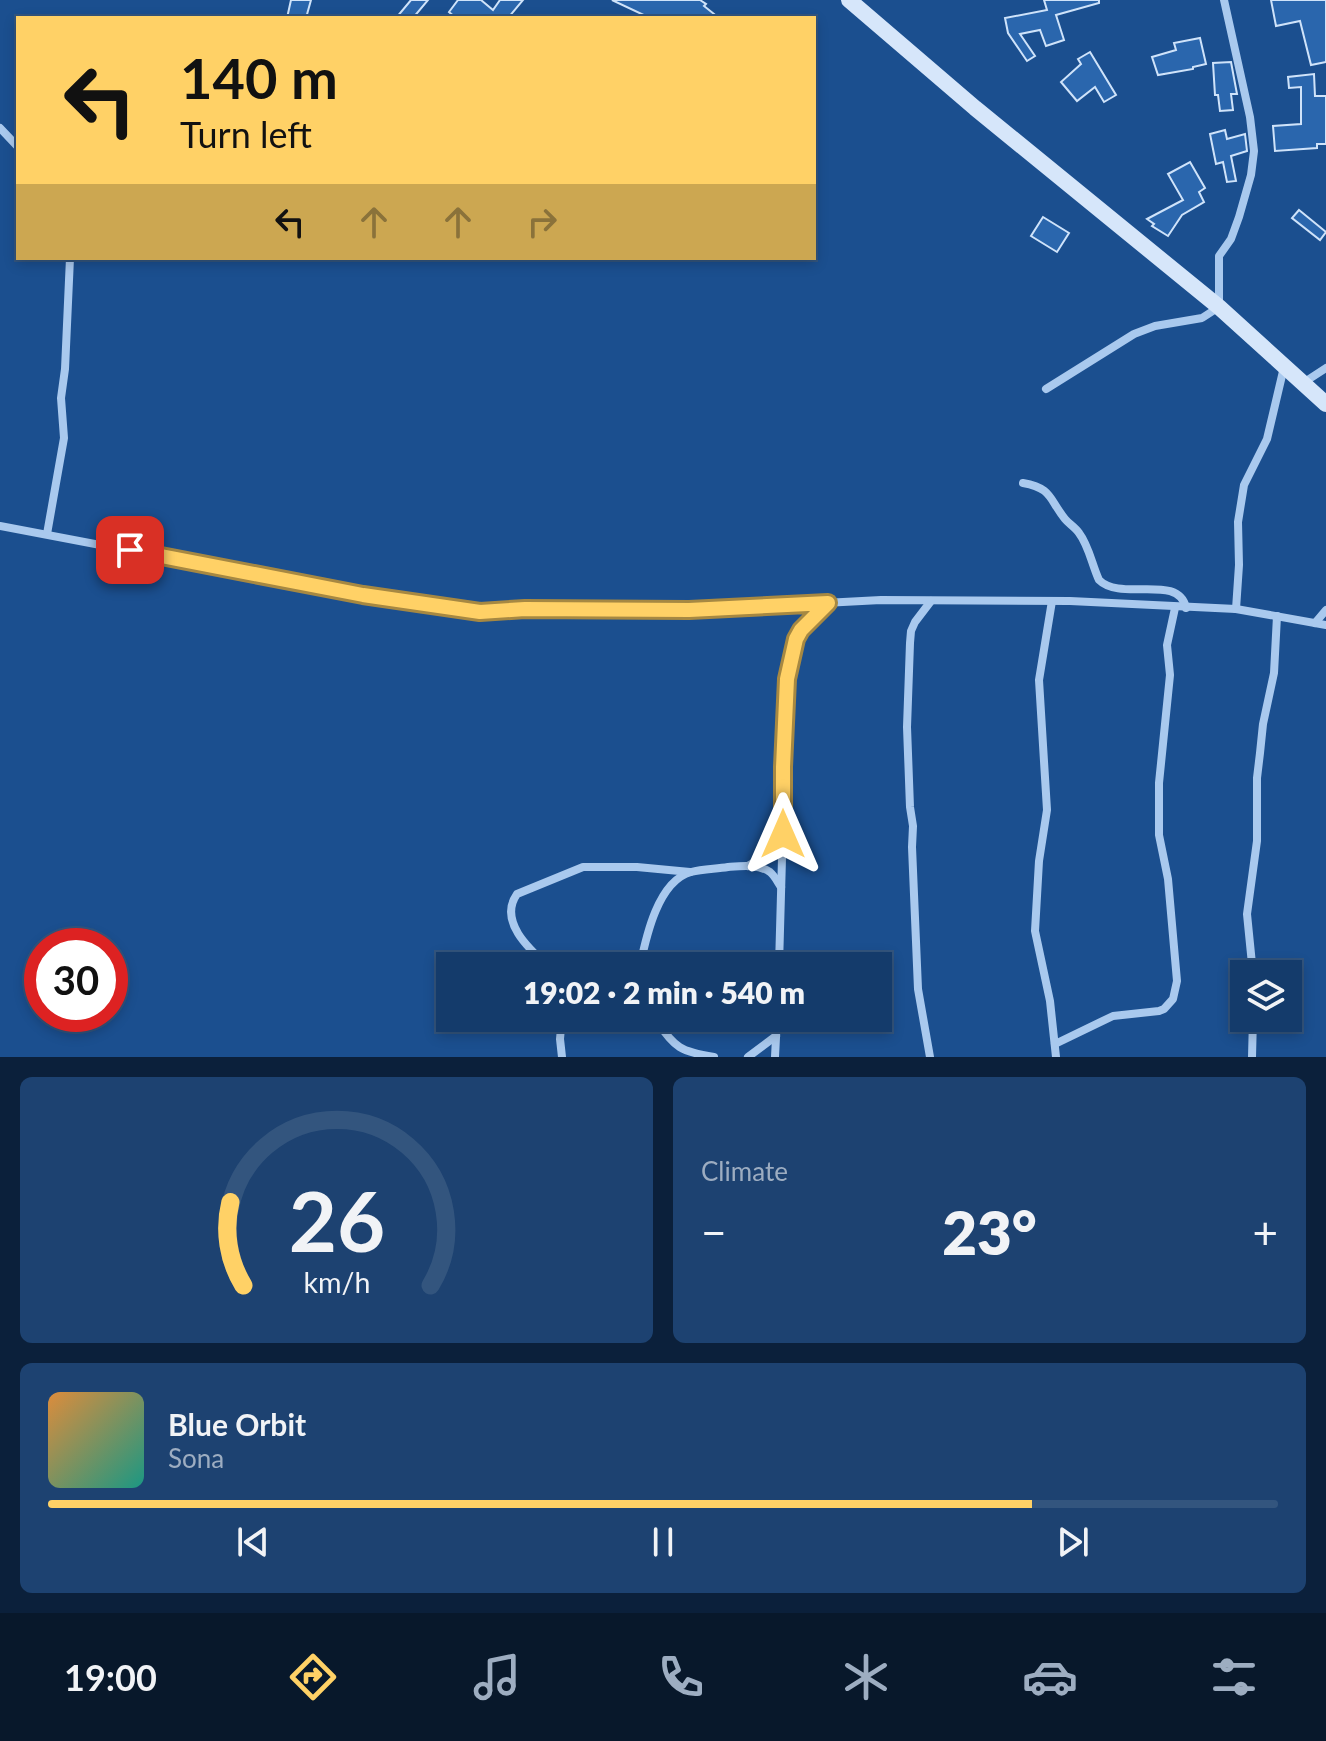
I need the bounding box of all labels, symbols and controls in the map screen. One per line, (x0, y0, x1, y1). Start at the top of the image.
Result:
text: 140 m (180, 44, 338, 111)
icon: left (48, 48, 152, 152)
text: Turn left (180, 112, 312, 156)
icon: left (268, 200, 312, 244)
icon: ahead (352, 200, 396, 244)
icon: ahead (436, 200, 480, 244)
icon: right (520, 200, 564, 244)
pin (96, 516, 164, 584)
icon: arrive (108, 528, 152, 572)
position arrow (741, 792, 825, 876)
speed limit sign: 30 (24, 928, 128, 1032)
map controls (1230, 960, 1302, 1032)
button: layers (1230, 960, 1302, 1032)
text: 19:02 · 2 min · 540 m (523, 974, 805, 1010)
text: Climate (701, 1155, 788, 1187)
text: 26 (288, 1170, 385, 1270)
text: 23° (942, 1196, 1037, 1268)
text: − (701, 1206, 727, 1258)
text: + (1252, 1206, 1278, 1258)
text: km/h (303, 1265, 370, 1299)
text: Blue Orbit (168, 1406, 306, 1442)
text: Sona (168, 1442, 224, 1474)
icon: previous (231, 1520, 275, 1564)
icon: pause (641, 1520, 685, 1564)
icon: next (1051, 1520, 1095, 1564)
icon: directions (285, 1649, 341, 1705)
icon: music (469, 1649, 525, 1705)
icon: phone (653, 1649, 709, 1705)
icon: climate (838, 1649, 894, 1705)
icon: car (1022, 1649, 1078, 1705)
icon: filters (1206, 1649, 1262, 1705)
text: 19:00 (64, 1655, 157, 1699)

